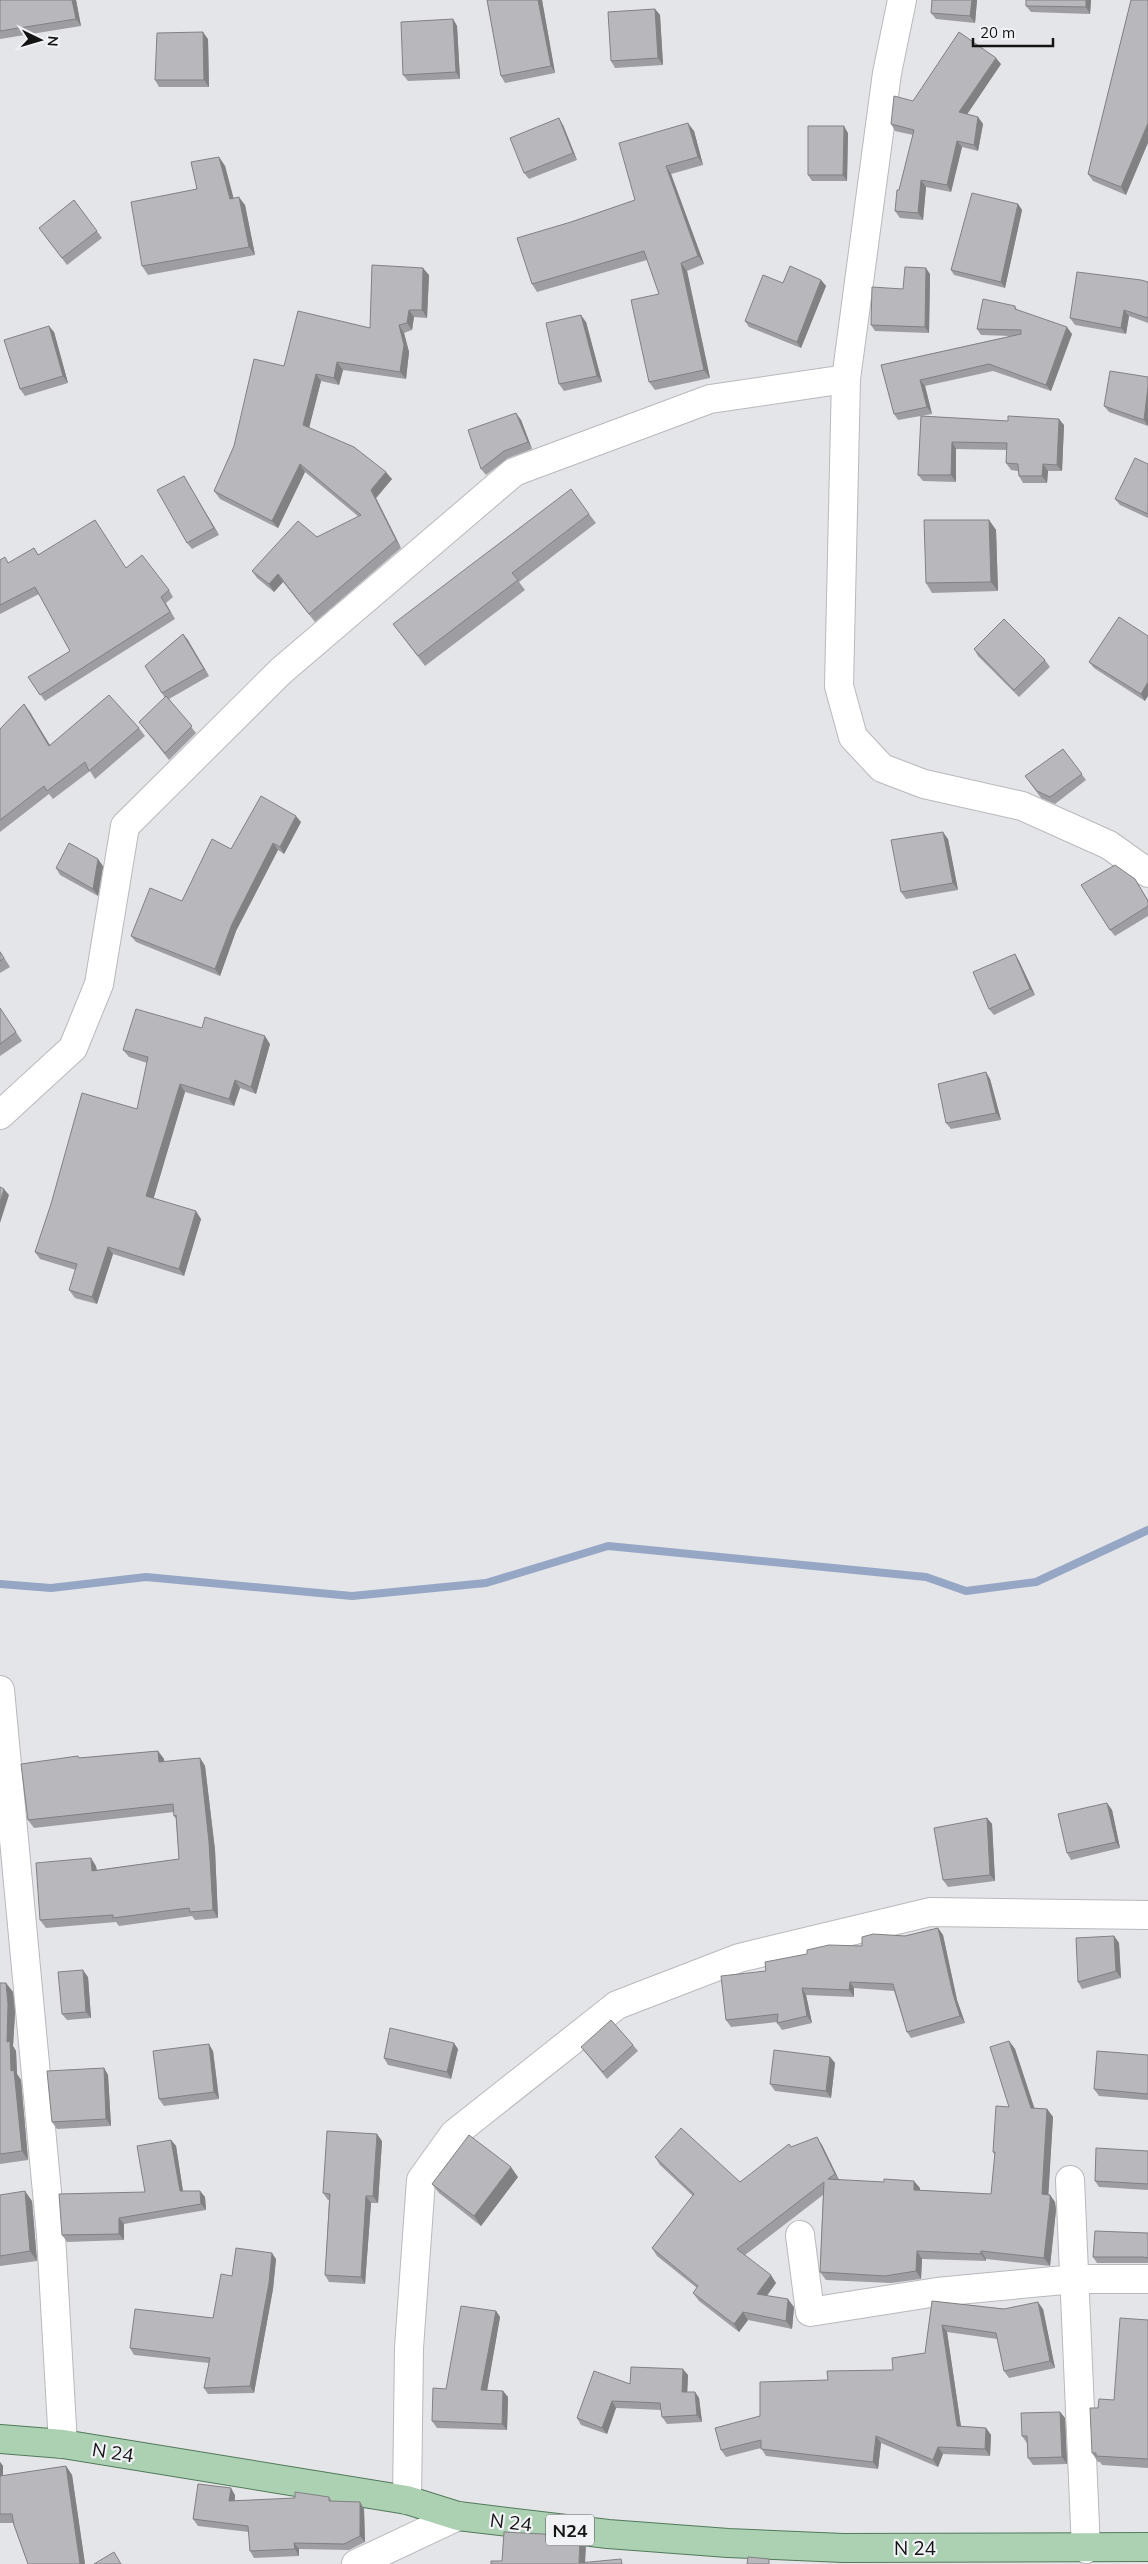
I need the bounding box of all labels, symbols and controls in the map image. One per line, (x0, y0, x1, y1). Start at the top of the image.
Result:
north arrow (15, 15, 65, 65)
scale bar (973, 15, 1053, 47)
text: 20 m (980, 23, 1015, 42)
text: N (44, 35, 62, 47)
street label: N 24 (90, 2437, 136, 2467)
street label: N 24 (489, 2508, 533, 2536)
road number: N24 (546, 2514, 594, 2546)
street label: N 24 (894, 2536, 936, 2560)

